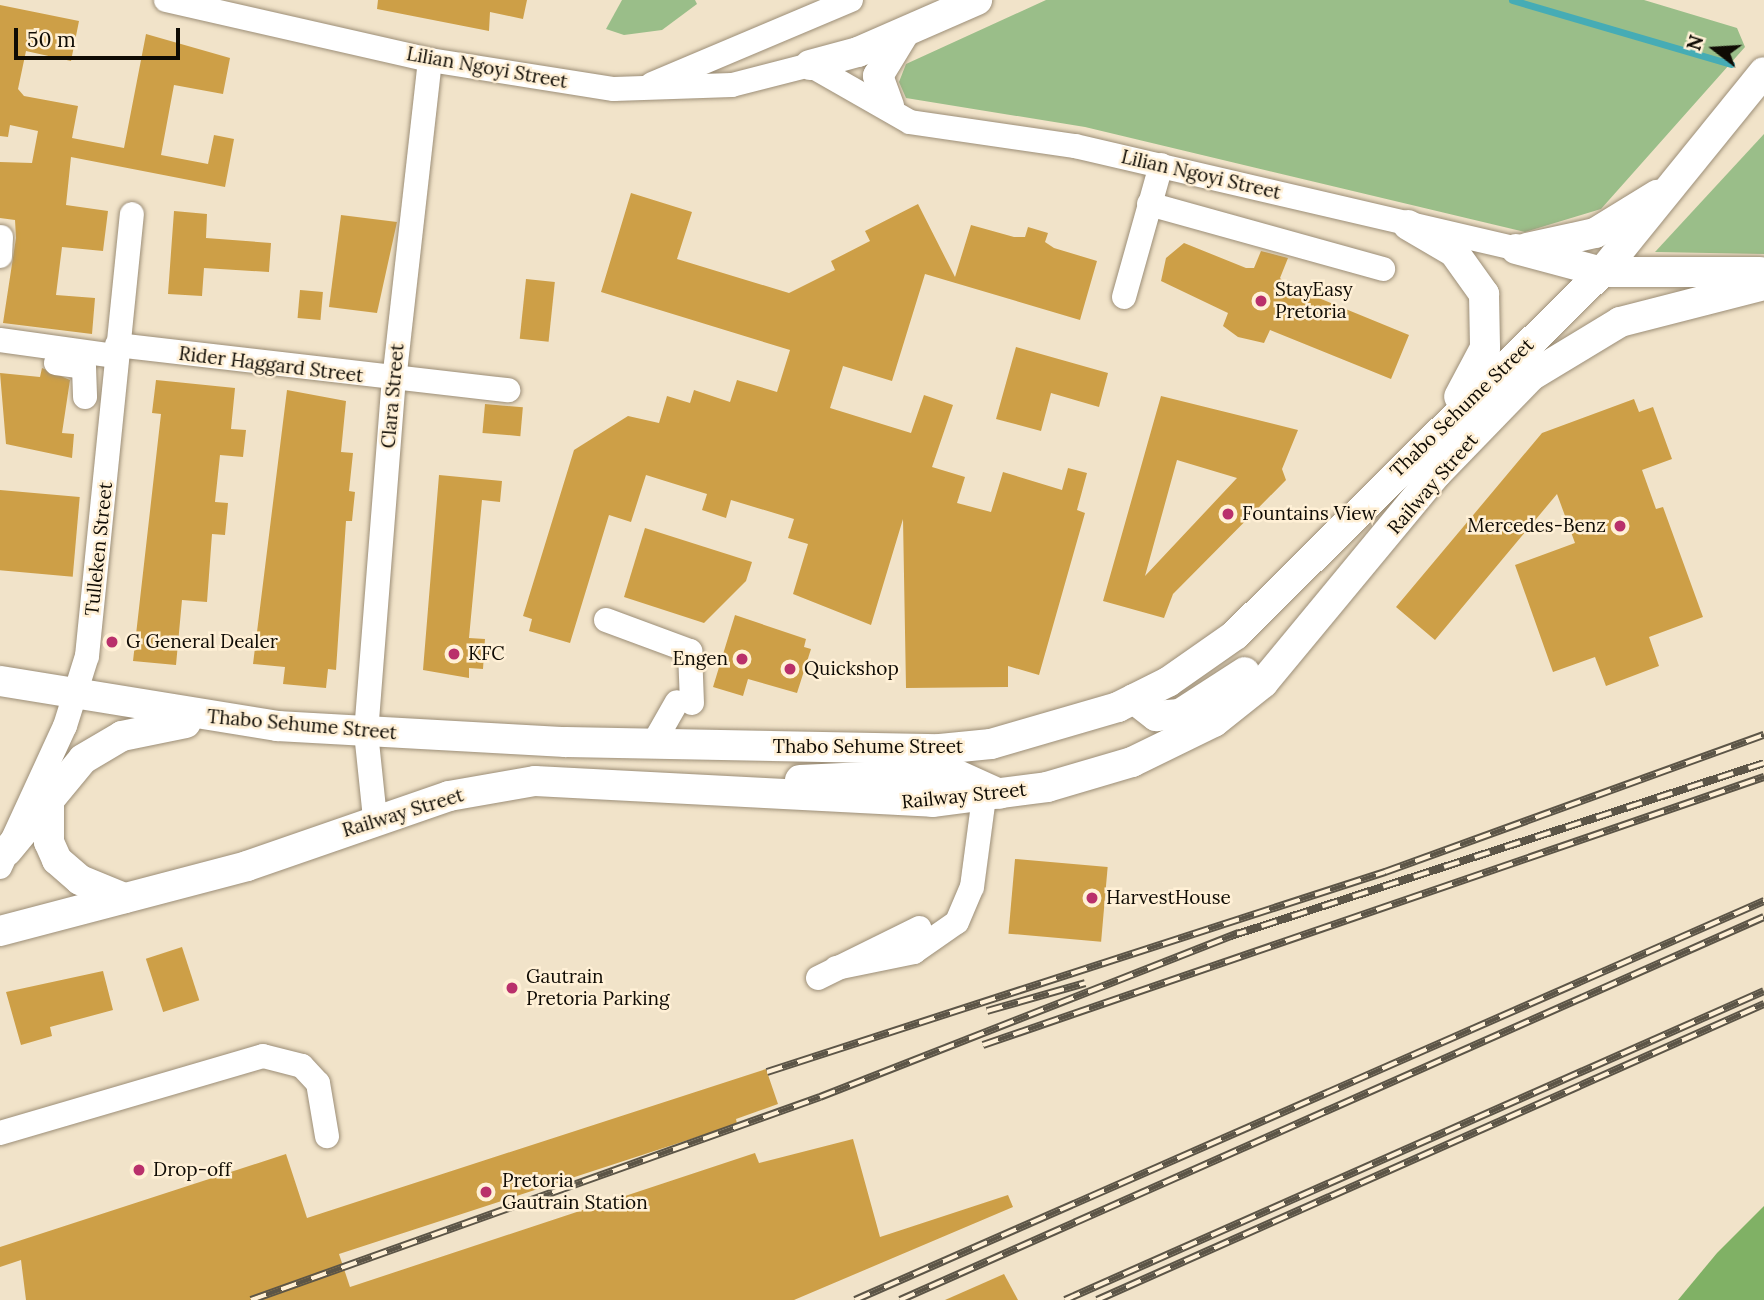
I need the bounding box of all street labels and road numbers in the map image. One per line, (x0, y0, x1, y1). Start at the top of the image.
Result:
street label: Lilian Ngoyi Street (405, 43, 569, 93)
street label: Lilian Ngoyi Street (1119, 146, 1283, 204)
street label: Thabo Sehume Street (1386, 334, 1538, 482)
street label: Rider Haggard Street (177, 342, 365, 388)
street label: Clara Street (377, 343, 409, 449)
street label: Railway Street (1383, 429, 1483, 539)
street label: Tulleken Street (81, 481, 117, 617)
street label: Thabo Sehume Street (206, 705, 398, 745)
street label: Thabo Sehume Street (773, 736, 963, 758)
street label: Railway Street (900, 778, 1028, 814)
street label: Railway Street (340, 784, 466, 842)

